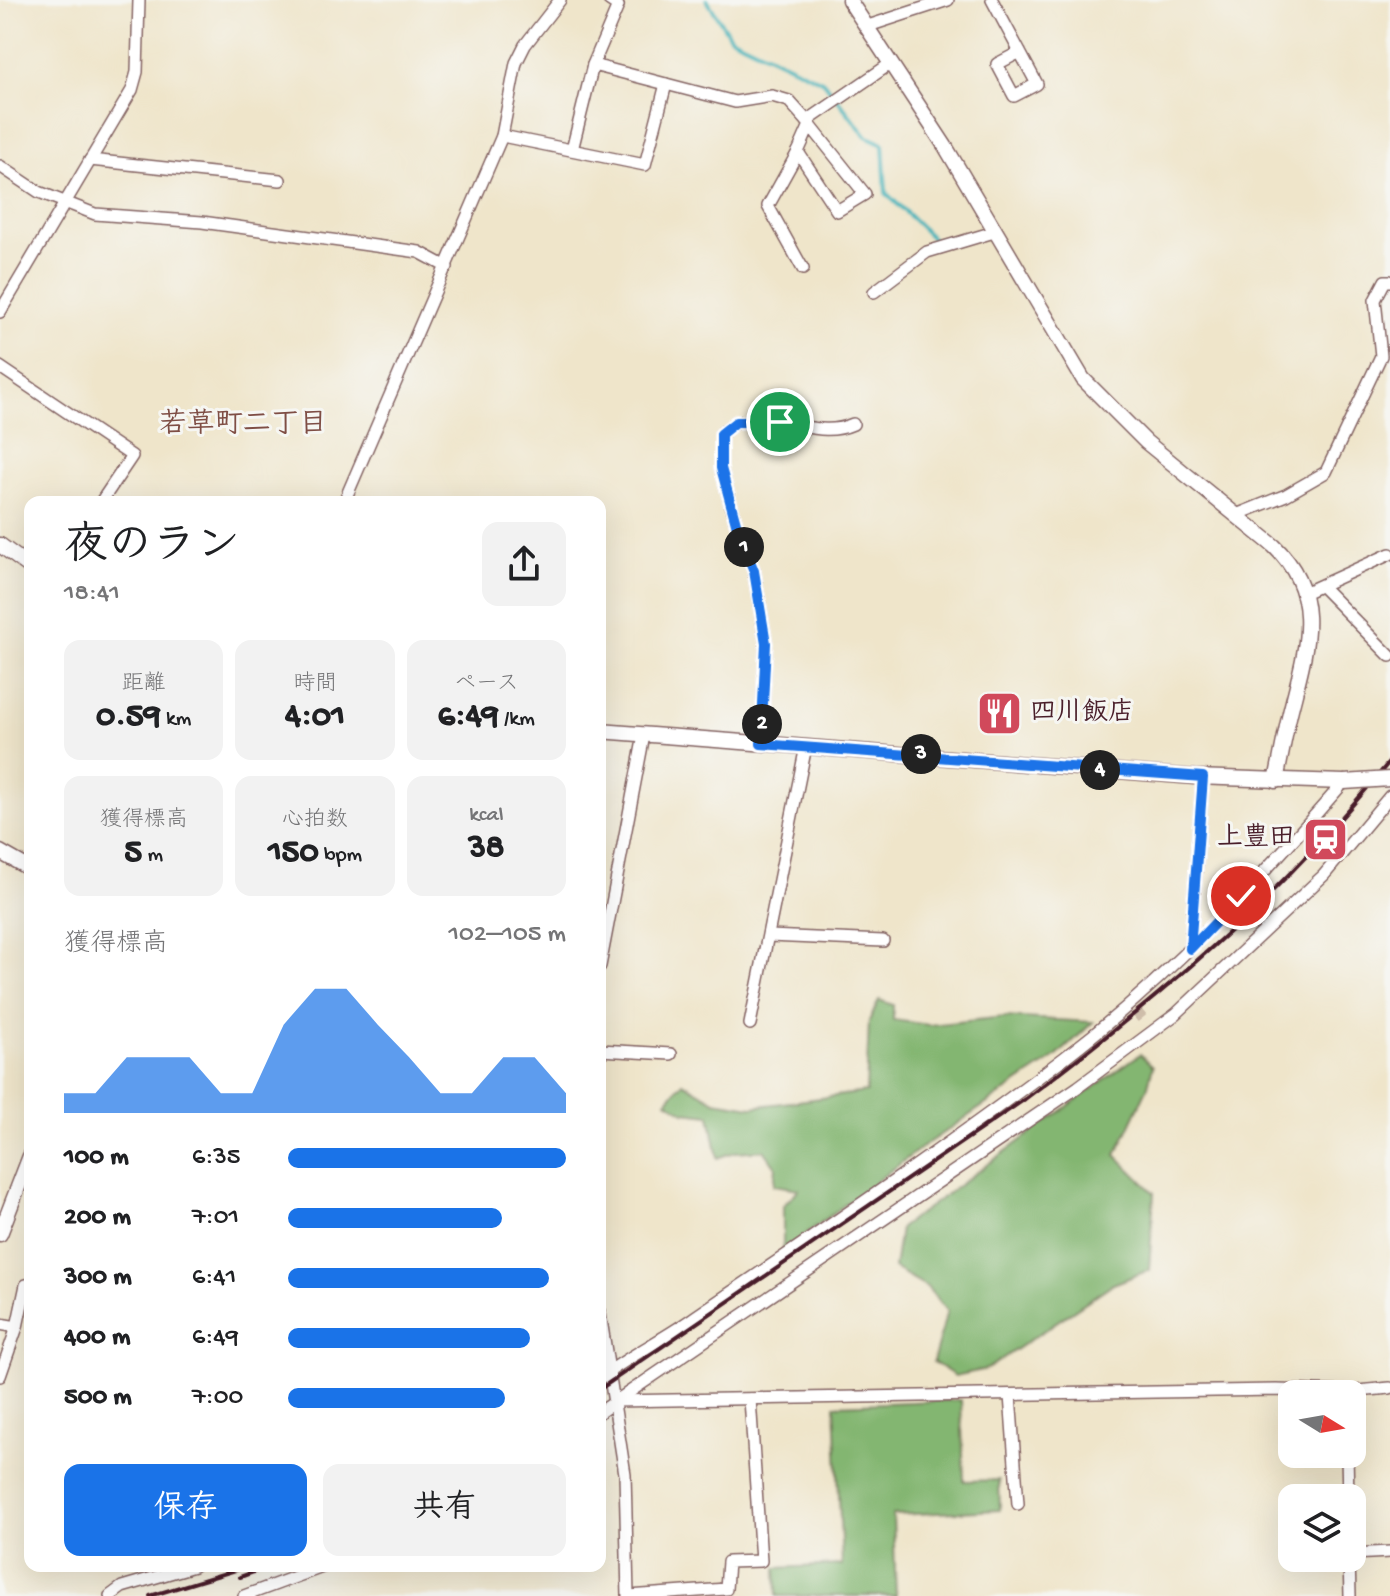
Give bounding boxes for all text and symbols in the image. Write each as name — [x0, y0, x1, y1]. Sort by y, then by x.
pin — [746, 388, 814, 456]
icon: arrive — [758, 400, 802, 444]
district label: 若草町二丁目 — [159, 408, 327, 442]
button: share — [482, 522, 566, 606]
text: 夜のラン — [64, 523, 240, 575]
pin: 1 — [724, 527, 764, 567]
text: 1 — [740, 534, 748, 560]
text: 18:41 — [64, 579, 120, 610]
text: 距離 — [122, 672, 166, 698]
text: 時間 — [293, 672, 337, 698]
text: ペース — [454, 672, 519, 698]
restaurant icon: 四川飯店 — [975, 690, 1023, 738]
place label: 四川飯店 — [1030, 697, 1134, 730]
text: 0.59 — [96, 698, 161, 738]
text: 4:01 — [285, 698, 345, 738]
text: 6:49 — [438, 698, 499, 738]
pin: 2 — [742, 704, 782, 744]
text: km — [161, 707, 191, 733]
text: /km — [499, 707, 535, 733]
text: 2 — [757, 711, 767, 737]
pin: 3 — [901, 734, 941, 774]
text: 3 — [915, 741, 927, 767]
pin: 4 — [1080, 750, 1120, 790]
text: 4 — [1095, 757, 1105, 783]
text: kcal — [469, 803, 503, 829]
text: 獲得標高 — [100, 808, 188, 834]
text: 心拍数 — [282, 808, 348, 834]
station icon: 上豊田 — [1302, 815, 1350, 863]
place label: 上豊田 — [1217, 822, 1295, 855]
text: 38 — [468, 829, 504, 869]
text: 5 — [124, 834, 142, 874]
text: 150 — [268, 834, 319, 874]
text: m — [142, 843, 163, 869]
text: bpm — [319, 843, 362, 869]
pin — [1207, 862, 1275, 930]
icon: check — [1219, 874, 1263, 918]
text: 102–105 m — [449, 920, 566, 951]
text: 獲得標高 — [64, 930, 168, 961]
text: 100 m — [64, 1143, 129, 1174]
text: 6:35 — [192, 1143, 241, 1174]
text: 200 m — [64, 1203, 131, 1234]
text: 7:01 — [192, 1203, 239, 1234]
text: 300 m — [64, 1263, 132, 1294]
text: 6:41 — [192, 1263, 236, 1294]
text: 400 m — [64, 1323, 130, 1354]
text: 6:49 — [192, 1323, 239, 1354]
north arrow — [1278, 1380, 1366, 1468]
map controls — [1278, 1380, 1366, 1572]
text: 500 m — [64, 1383, 132, 1414]
text: 7:00 — [192, 1383, 243, 1414]
button: 保存 — [64, 1464, 307, 1556]
button: 共有 — [323, 1464, 566, 1556]
button: layers — [1278, 1484, 1366, 1572]

